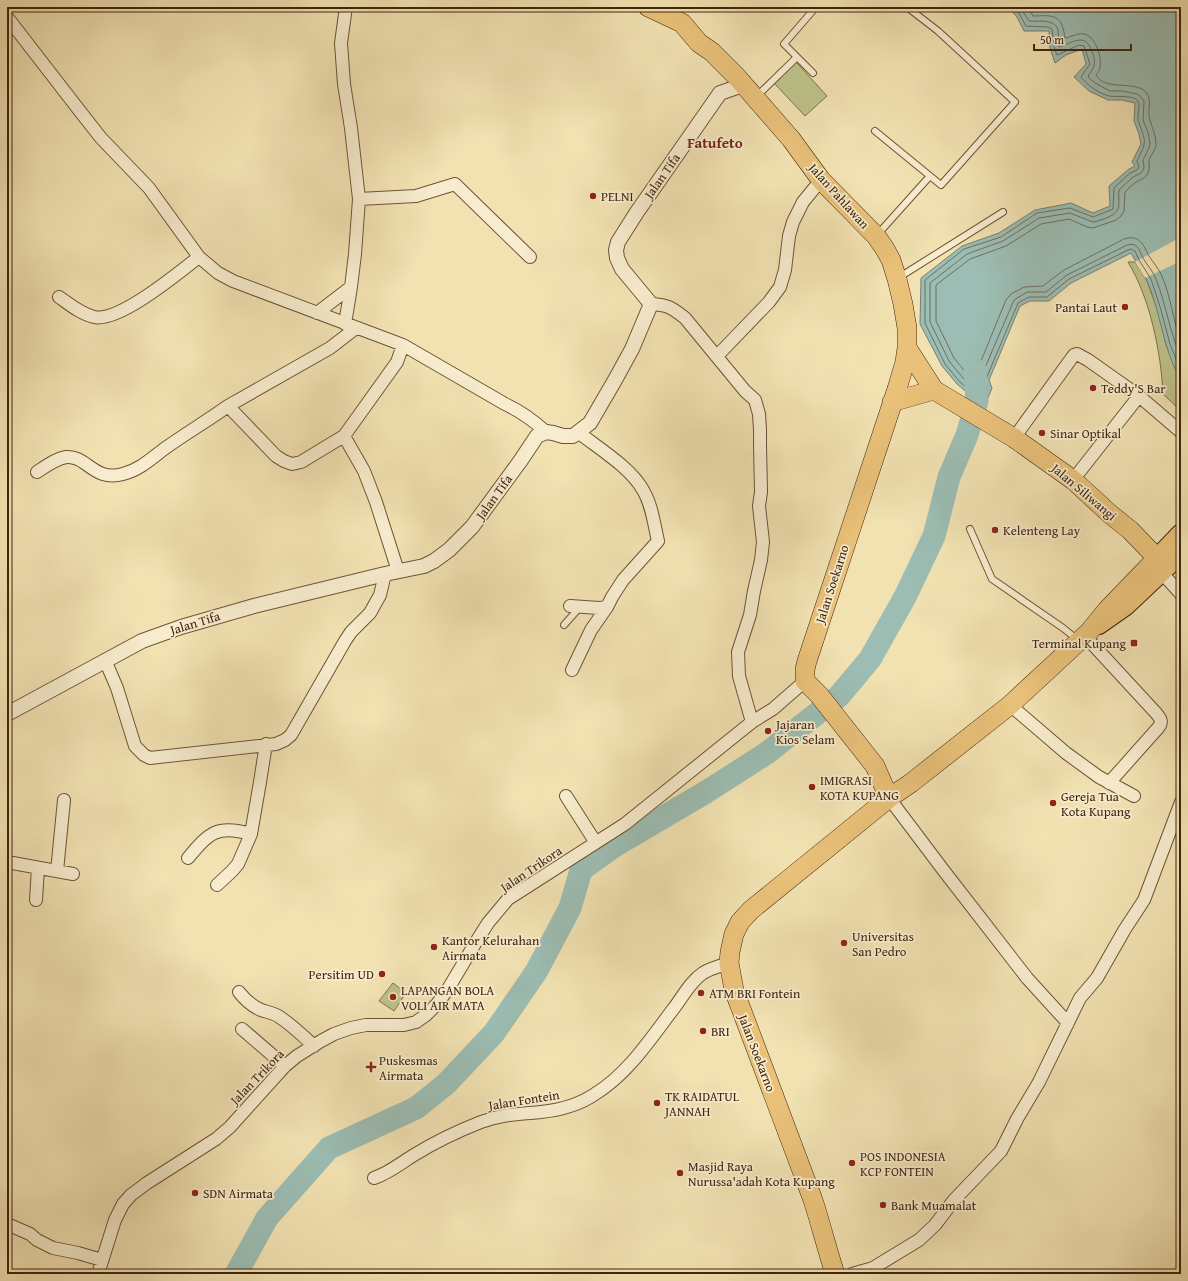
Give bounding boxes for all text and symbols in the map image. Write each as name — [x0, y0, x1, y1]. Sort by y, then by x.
scale bar — [1034, 26, 1131, 52]
text: 50 m — [1040, 31, 1064, 48]
district label: Fatufeto — [687, 132, 743, 153]
street label: Jalan Tifa — [638, 149, 685, 204]
street label: Jalan Pahlawan — [803, 157, 874, 234]
place label: PELNI — [601, 187, 633, 206]
marker: PELNI — [588, 191, 598, 201]
place label: Pantai Laut — [1055, 298, 1117, 317]
marker: Pantai Laut — [1120, 302, 1130, 312]
place label: Teddy'S Bar — [1101, 379, 1166, 398]
marker: Teddy'S Bar — [1088, 383, 1098, 393]
place label: Sinar Optikal — [1050, 424, 1122, 443]
marker: Sinar Optikal — [1037, 428, 1047, 438]
street label: Jalan Siliwangi — [1046, 458, 1121, 525]
street label: Jalan Tifa — [470, 470, 517, 525]
place label: Kelenteng Lay — [1003, 521, 1081, 540]
marker: Kelenteng Lay — [990, 525, 1000, 535]
street label: Jalan Soekarno — [810, 542, 854, 628]
street label: Jalan Tifa — [166, 606, 223, 640]
place label: Terminal Kupang — [1032, 634, 1127, 653]
marker: Terminal Kupang — [1129, 638, 1139, 648]
place label: Jajaran Kios Selam — [774, 715, 835, 749]
marker: Jajaran Kios Selam — [763, 726, 773, 736]
place label: IMIGRASI KOTA KUPANG — [820, 771, 899, 805]
marker: IMIGRASI KOTA KUPANG — [807, 782, 817, 792]
place label: Gereja Tua Kota Kupang — [1061, 787, 1131, 821]
marker: Gereja Tua Kota Kupang — [1048, 798, 1058, 808]
street label: Jalan Trikora — [495, 841, 566, 898]
place label: Universitas San Pedro — [852, 927, 914, 961]
place label: Kantor Kelurahan Airmata — [442, 931, 540, 965]
marker: Universitas San Pedro — [839, 938, 849, 948]
marker: Kantor Kelurahan Airmata — [429, 942, 439, 952]
place label: Persitim UD — [309, 965, 374, 984]
marker: Persitim UD — [377, 969, 387, 979]
place label: LAPANGAN BOLA VOLI AIR MATA — [401, 981, 494, 1015]
place label: ATM BRI Fontein — [709, 984, 801, 1003]
marker: ATM BRI Fontein — [696, 988, 706, 998]
marker: LAPANGAN BOLA VOLI AIR MATA — [388, 992, 398, 1002]
street label: Jalan Soekarno — [733, 1010, 781, 1095]
place label: BRI — [711, 1022, 730, 1041]
marker: BRI — [698, 1026, 708, 1036]
street label: Jalan Trikora — [224, 1044, 289, 1111]
place label: Puskesmas Airmata — [379, 1051, 438, 1085]
marker: Puskesmas Airmata — [366, 1062, 376, 1072]
street label: Jalan Fontein — [485, 1085, 562, 1115]
place label: TK RAIDATUL JANNAH — [663, 1087, 740, 1121]
marker: TK RAIDATUL JANNAH — [652, 1098, 662, 1108]
place label: POS INDONESIA KCP FONTEIN — [860, 1147, 946, 1181]
place label: Masjid Raya Nurussa'adah Kota Kupang — [688, 1157, 835, 1191]
marker: POS INDONESIA KCP FONTEIN — [847, 1158, 857, 1168]
marker: Masjid Raya Nurussa'adah Kota Kupang — [675, 1168, 685, 1178]
place label: SDN Airmata — [203, 1184, 274, 1203]
marker: SDN Airmata — [190, 1188, 200, 1198]
place label: Bank Muamalat — [891, 1196, 977, 1215]
marker: Bank Muamalat — [878, 1200, 888, 1210]

